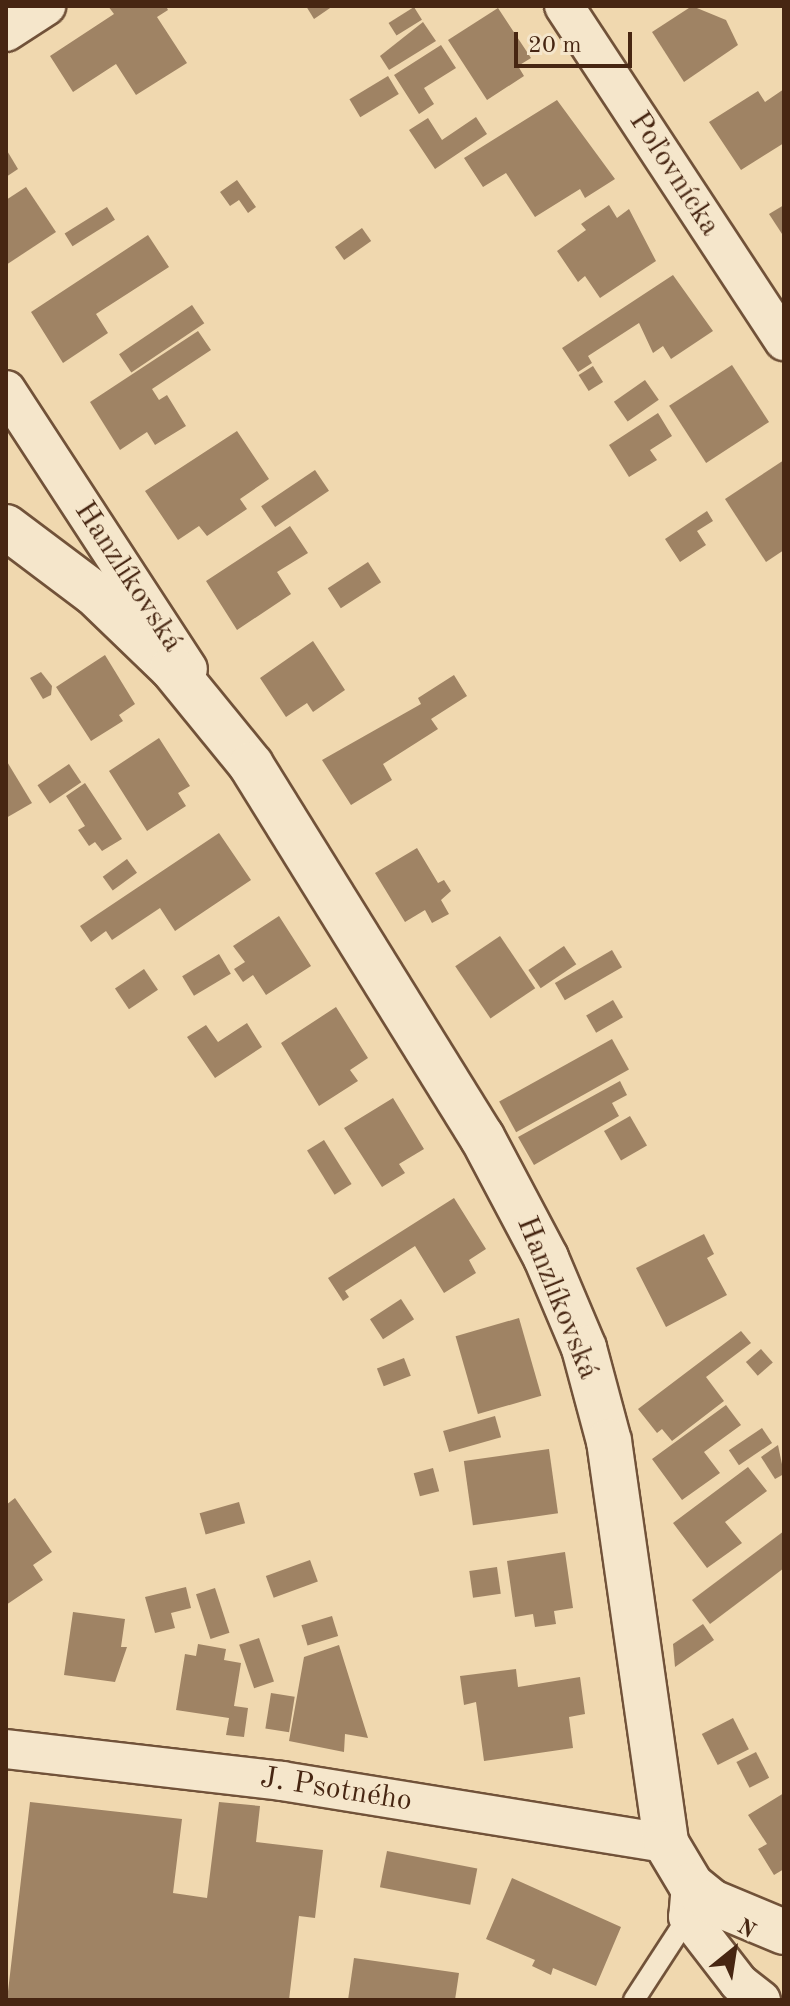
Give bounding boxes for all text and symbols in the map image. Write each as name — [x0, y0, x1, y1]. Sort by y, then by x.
scale bar — [518, 16, 636, 66]
text: 20 m — [528, 34, 582, 58]
street label: Poľovnícka — [620, 105, 728, 243]
street label: Hanzlíkovská — [66, 495, 190, 659]
street label: Hanzlíkovská — [508, 1211, 606, 1385]
street label: J. Psotného — [258, 1760, 414, 1820]
north arrow — [694, 1910, 774, 1990]
text: N — [733, 1915, 759, 1943]

